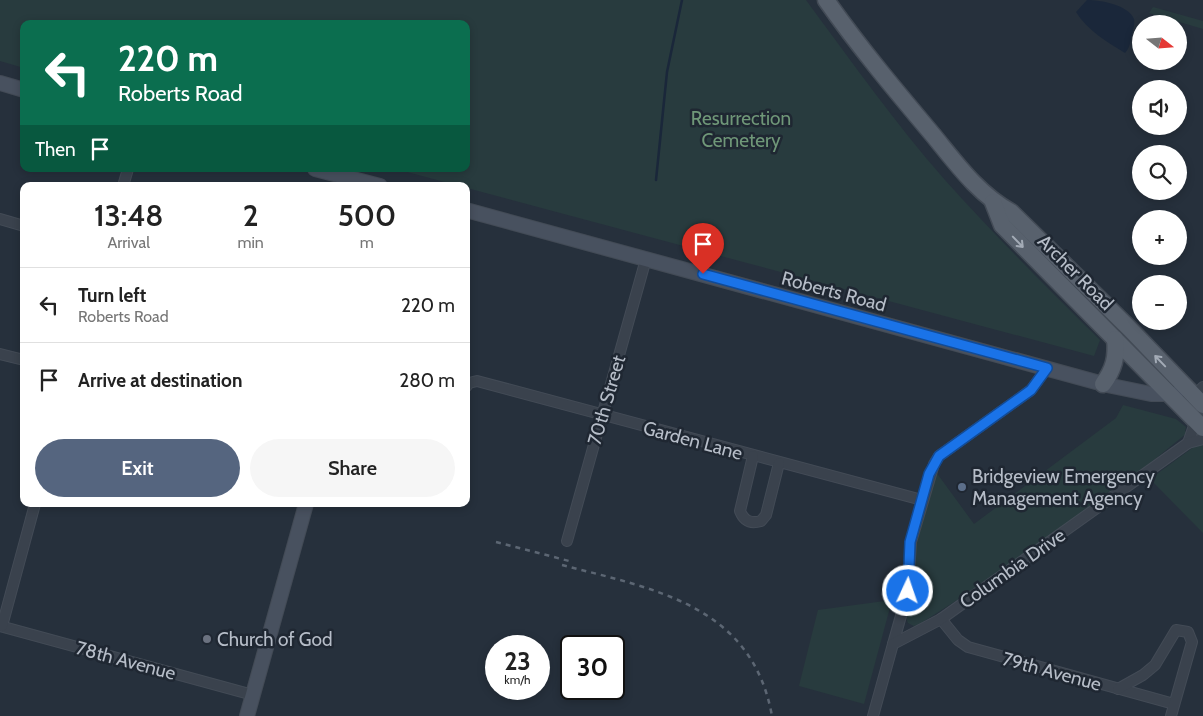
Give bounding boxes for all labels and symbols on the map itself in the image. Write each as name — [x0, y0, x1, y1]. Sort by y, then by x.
north arrow — [1132, 15, 1188, 70]
park label: Resurrection Cemetery — [691, 107, 791, 152]
pin — [682, 223, 724, 274]
street label: Archer Road — [1033, 230, 1118, 315]
one-way arrow — [1012, 236, 1024, 249]
street label: Roberts Road — [779, 266, 889, 317]
street label: 70th Street — [583, 352, 630, 448]
one-way arrow — [1154, 354, 1166, 367]
street label: Garden Lane — [641, 416, 745, 465]
place label: Bridgeview Emergency Management Agency — [972, 465, 1155, 510]
marker: Bridgeview Emergency Management Agency — [956, 481, 968, 493]
street label: Columbia Drive — [955, 523, 1070, 613]
position arrow — [881, 564, 933, 616]
place label: Church of God — [217, 628, 333, 651]
marker: Church of God — [201, 633, 213, 645]
speed limit sign: 30 — [560, 635, 625, 700]
street label: 78th Avenue — [73, 636, 179, 685]
street label: 79th Avenue — [1000, 647, 1104, 696]

